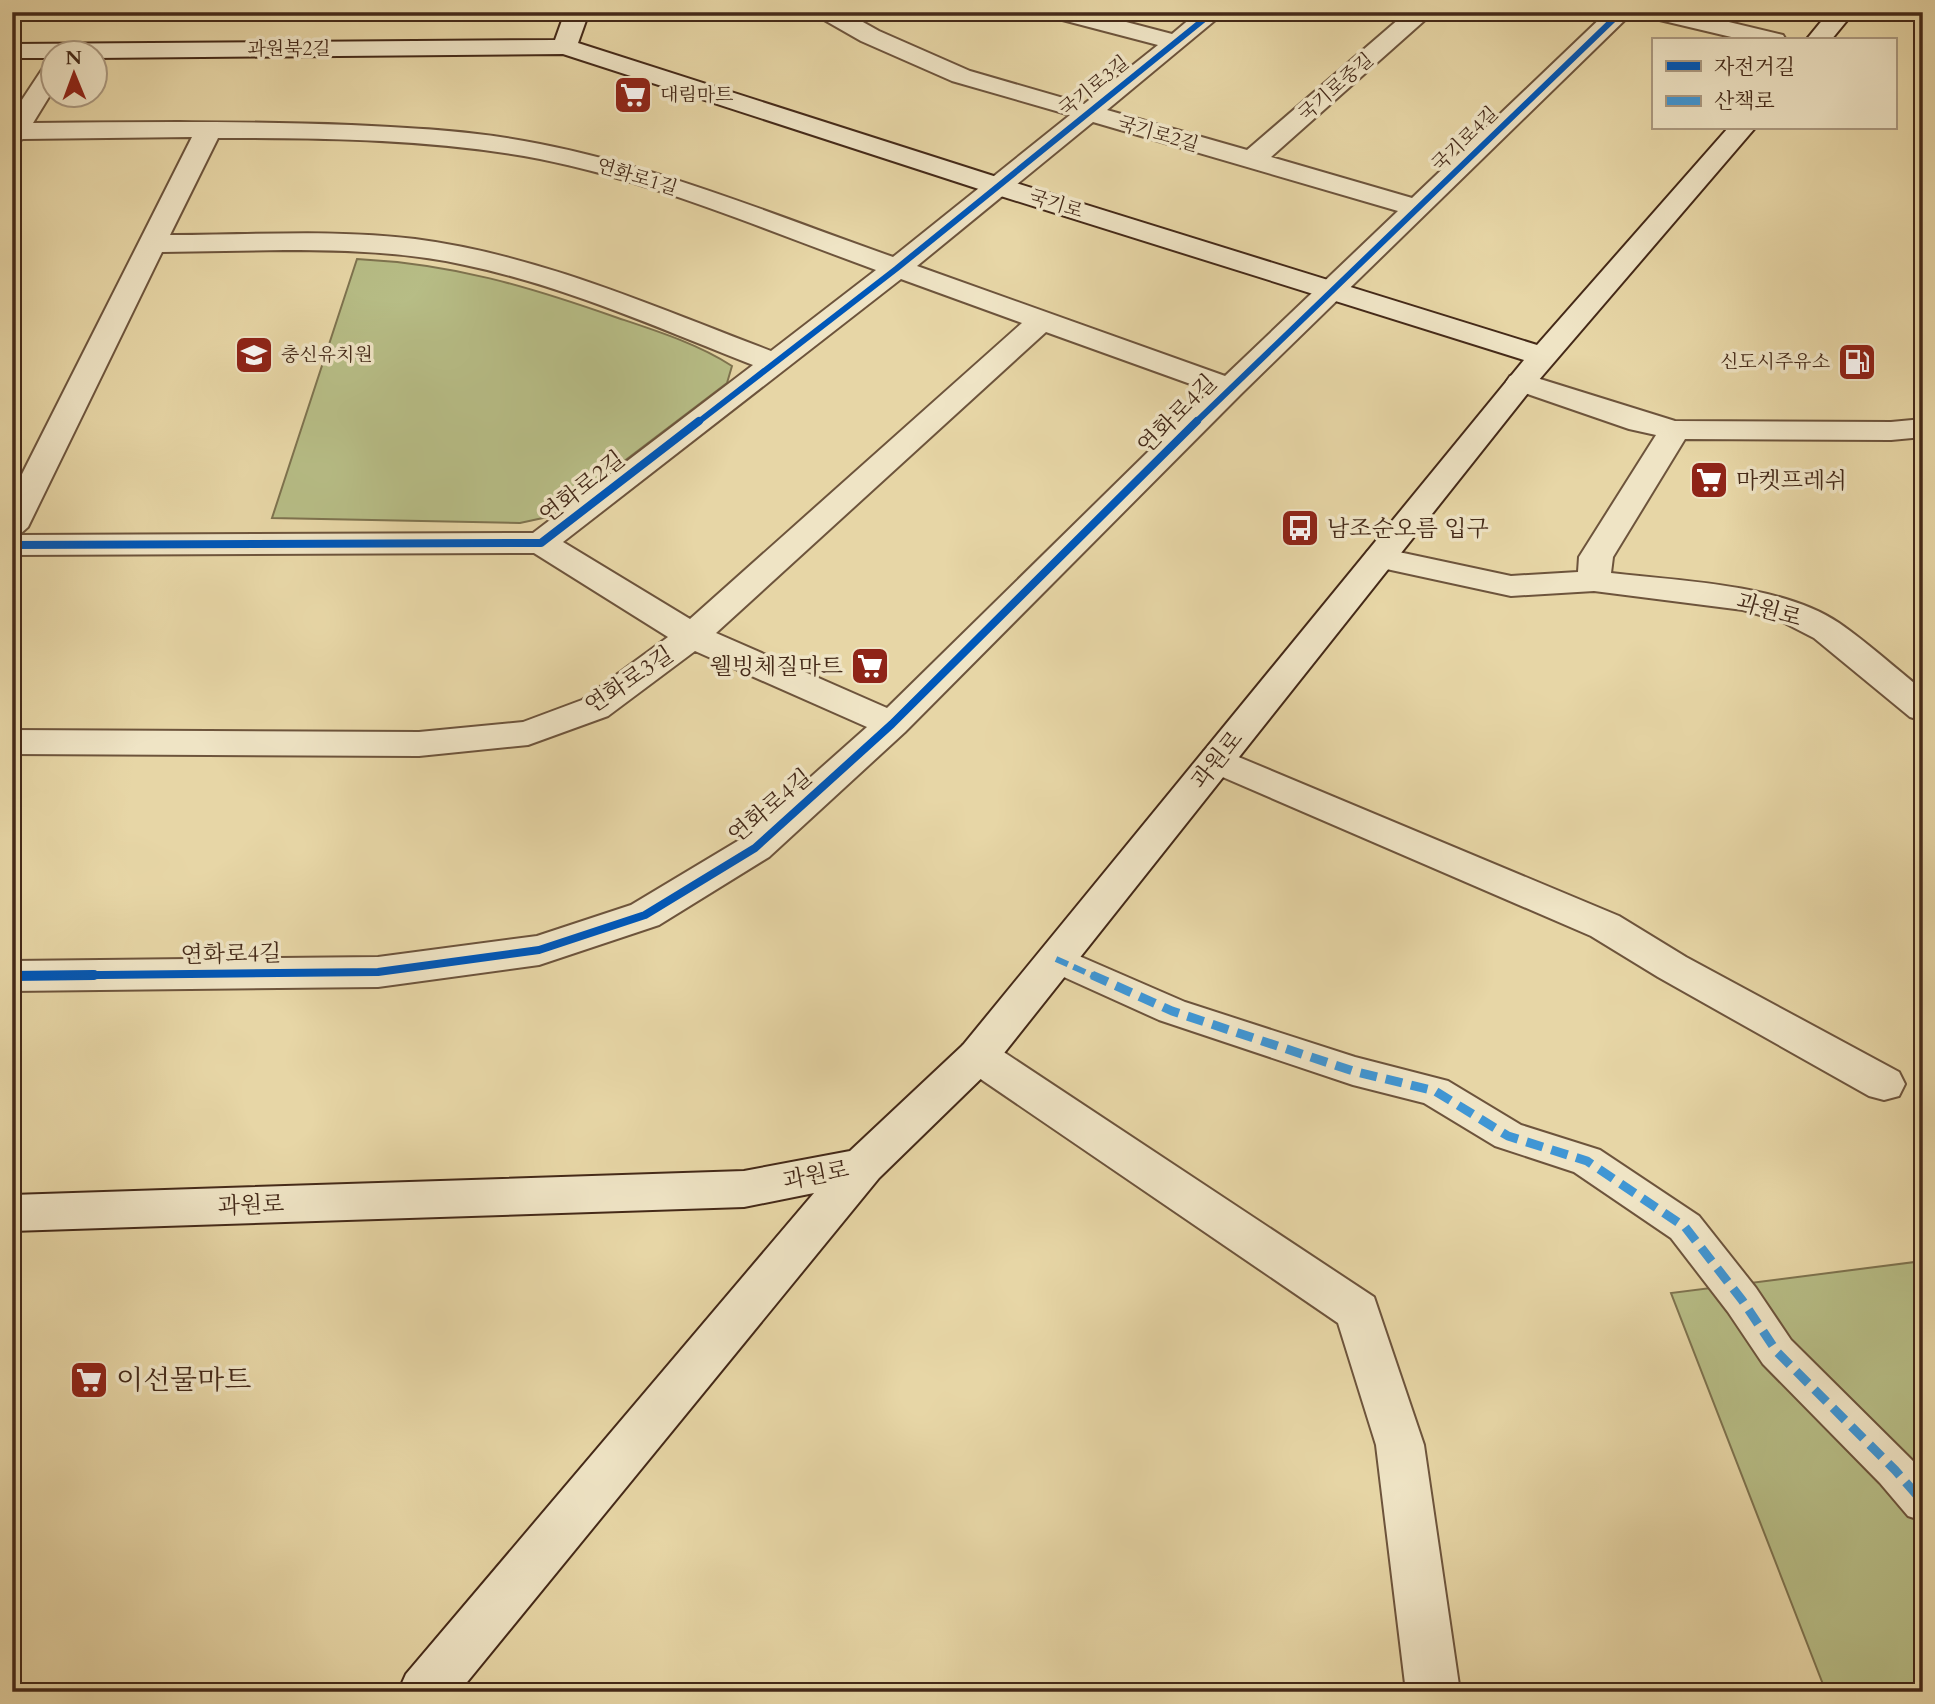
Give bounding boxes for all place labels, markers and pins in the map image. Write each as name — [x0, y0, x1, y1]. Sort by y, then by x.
supermarket icon: 대림마트 — [612, 74, 654, 116]
place label: 대림마트 — [660, 82, 733, 108]
school or university icon: 충신유치원 — [233, 334, 275, 376]
fuel station icon: 신도시주유소 — [1836, 341, 1878, 383]
place label: 충신유치원 — [281, 342, 373, 368]
place label: 신도시주유소 — [1720, 349, 1830, 375]
supermarket icon: 마켓프레쉬 — [1688, 459, 1730, 501]
place label: 마켓프레쉬 — [1736, 465, 1847, 496]
bus stop icon: 남조순오름 입구 — [1279, 507, 1321, 549]
place label: 남조순오름 입구 — [1327, 513, 1489, 544]
supermarket icon: 웰빙체질마트 — [849, 645, 891, 687]
place label: 웰빙체질마트 — [710, 651, 843, 682]
supermarket icon: 이선물마트 — [68, 1359, 110, 1401]
place label: 이선물마트 — [116, 1361, 251, 1399]

